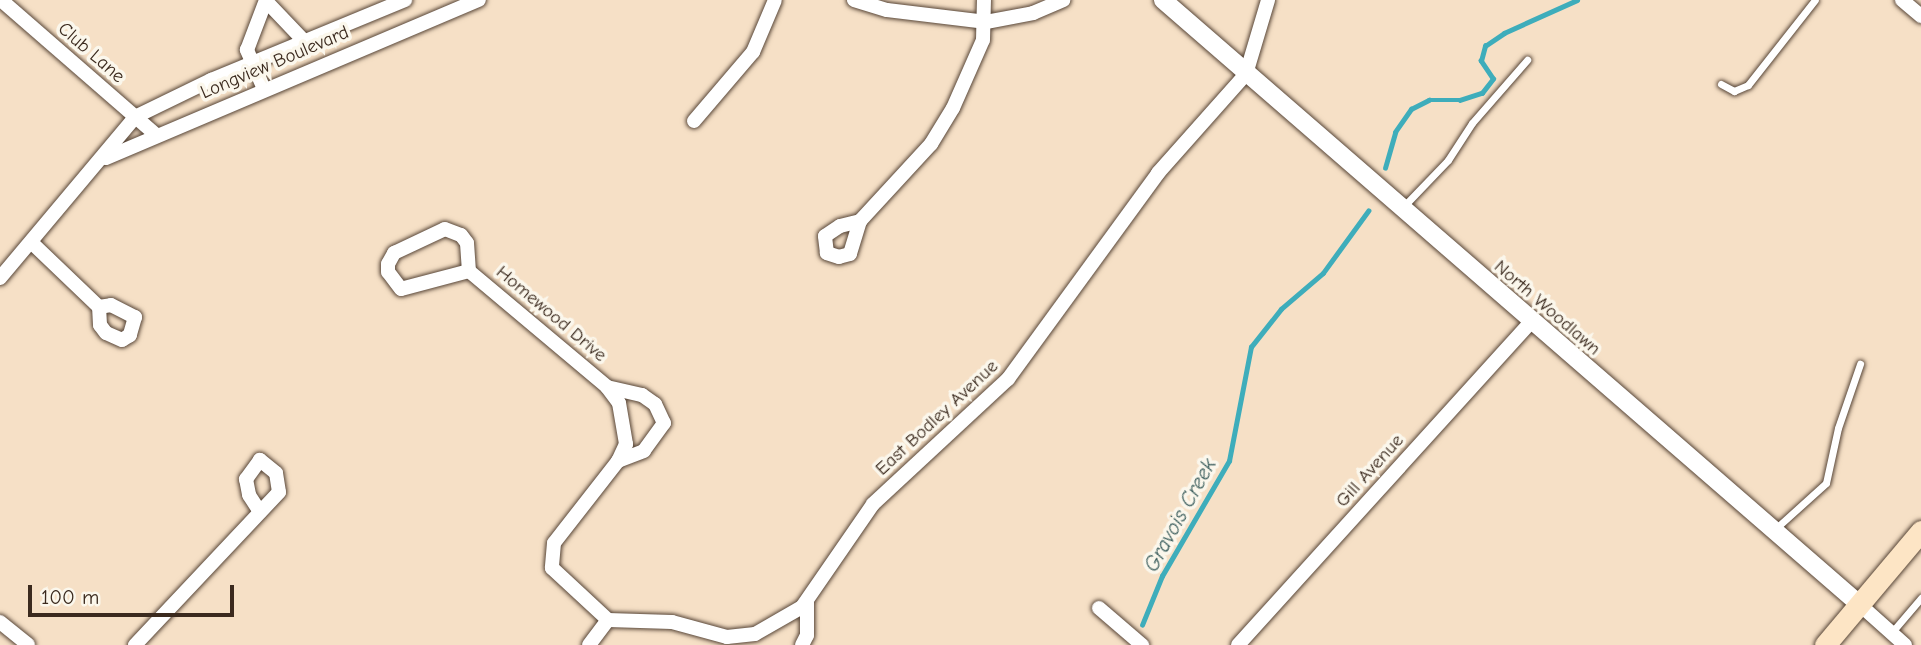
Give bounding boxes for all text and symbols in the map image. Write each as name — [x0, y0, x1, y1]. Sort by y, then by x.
street label: Club Lane — [53, 18, 129, 88]
street label: Longview Boulevard — [197, 21, 353, 105]
street label: North Woodlawn — [1489, 256, 1605, 360]
street label: Homewood Drive — [491, 261, 611, 367]
street label: East Bodley Avenue — [871, 355, 1003, 481]
street label: Gill Avenue — [1331, 430, 1409, 512]
water label: Gravois Creek — [1138, 454, 1222, 576]
scale bar — [32, 572, 238, 616]
text: 100 m — [41, 585, 99, 609]

